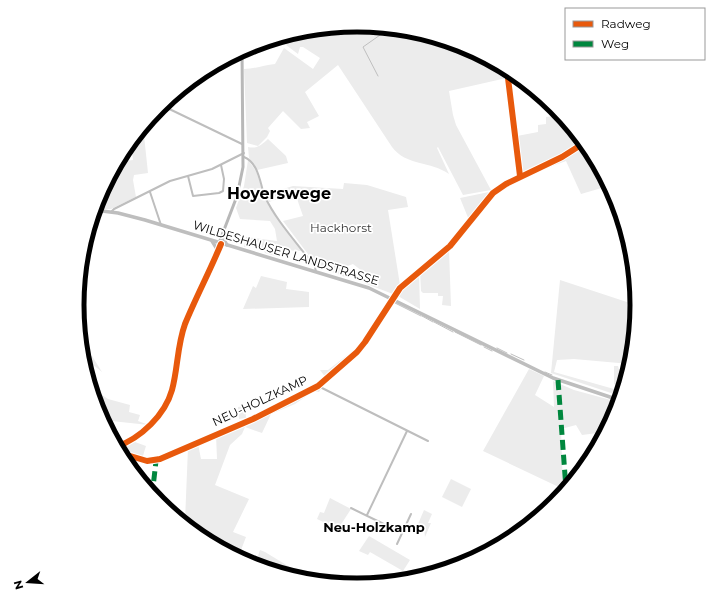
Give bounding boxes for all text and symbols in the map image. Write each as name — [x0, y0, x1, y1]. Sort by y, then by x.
legend — [565, 8, 705, 60]
text: Radweg — [601, 16, 651, 31]
text: Weg — [601, 36, 629, 51]
district label: Hoyerswege — [227, 184, 331, 203]
street label: WILDESHAUSER LANDSTRASSE — [191, 217, 381, 288]
park label: Hackhorst — [310, 220, 372, 235]
street label: NEU-HOLZKAMP — [210, 372, 310, 429]
district label: Neu-Holzkamp — [323, 519, 425, 535]
north arrow — [8, 562, 48, 602]
text: N — [10, 579, 26, 591]

